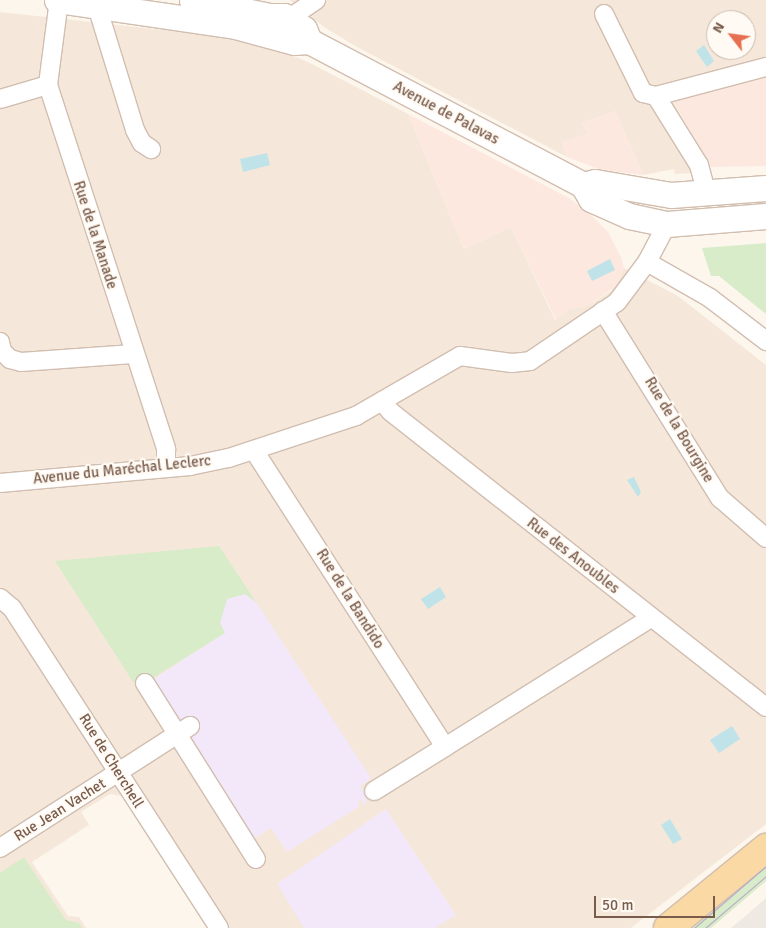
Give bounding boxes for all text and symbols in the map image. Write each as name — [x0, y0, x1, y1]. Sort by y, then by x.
north arrow — [706, 10, 756, 60]
text: N — [709, 19, 728, 36]
street label: Avenue de Palavas — [390, 77, 502, 149]
street label: Rue de la Manade — [69, 179, 121, 291]
street label: Rue de la Bourgine — [640, 374, 718, 486]
street label: Avenue du Maréchal Leclerc — [32, 452, 212, 488]
street label: Rue des Anoubles — [523, 514, 623, 598]
street label: Rue de la Bandido — [312, 546, 388, 652]
street label: Rue de Cherchell — [75, 711, 147, 811]
street label: Rue Jean Vachet — [11, 775, 109, 845]
scale bar — [596, 886, 717, 918]
text: 50 m — [602, 896, 633, 914]

